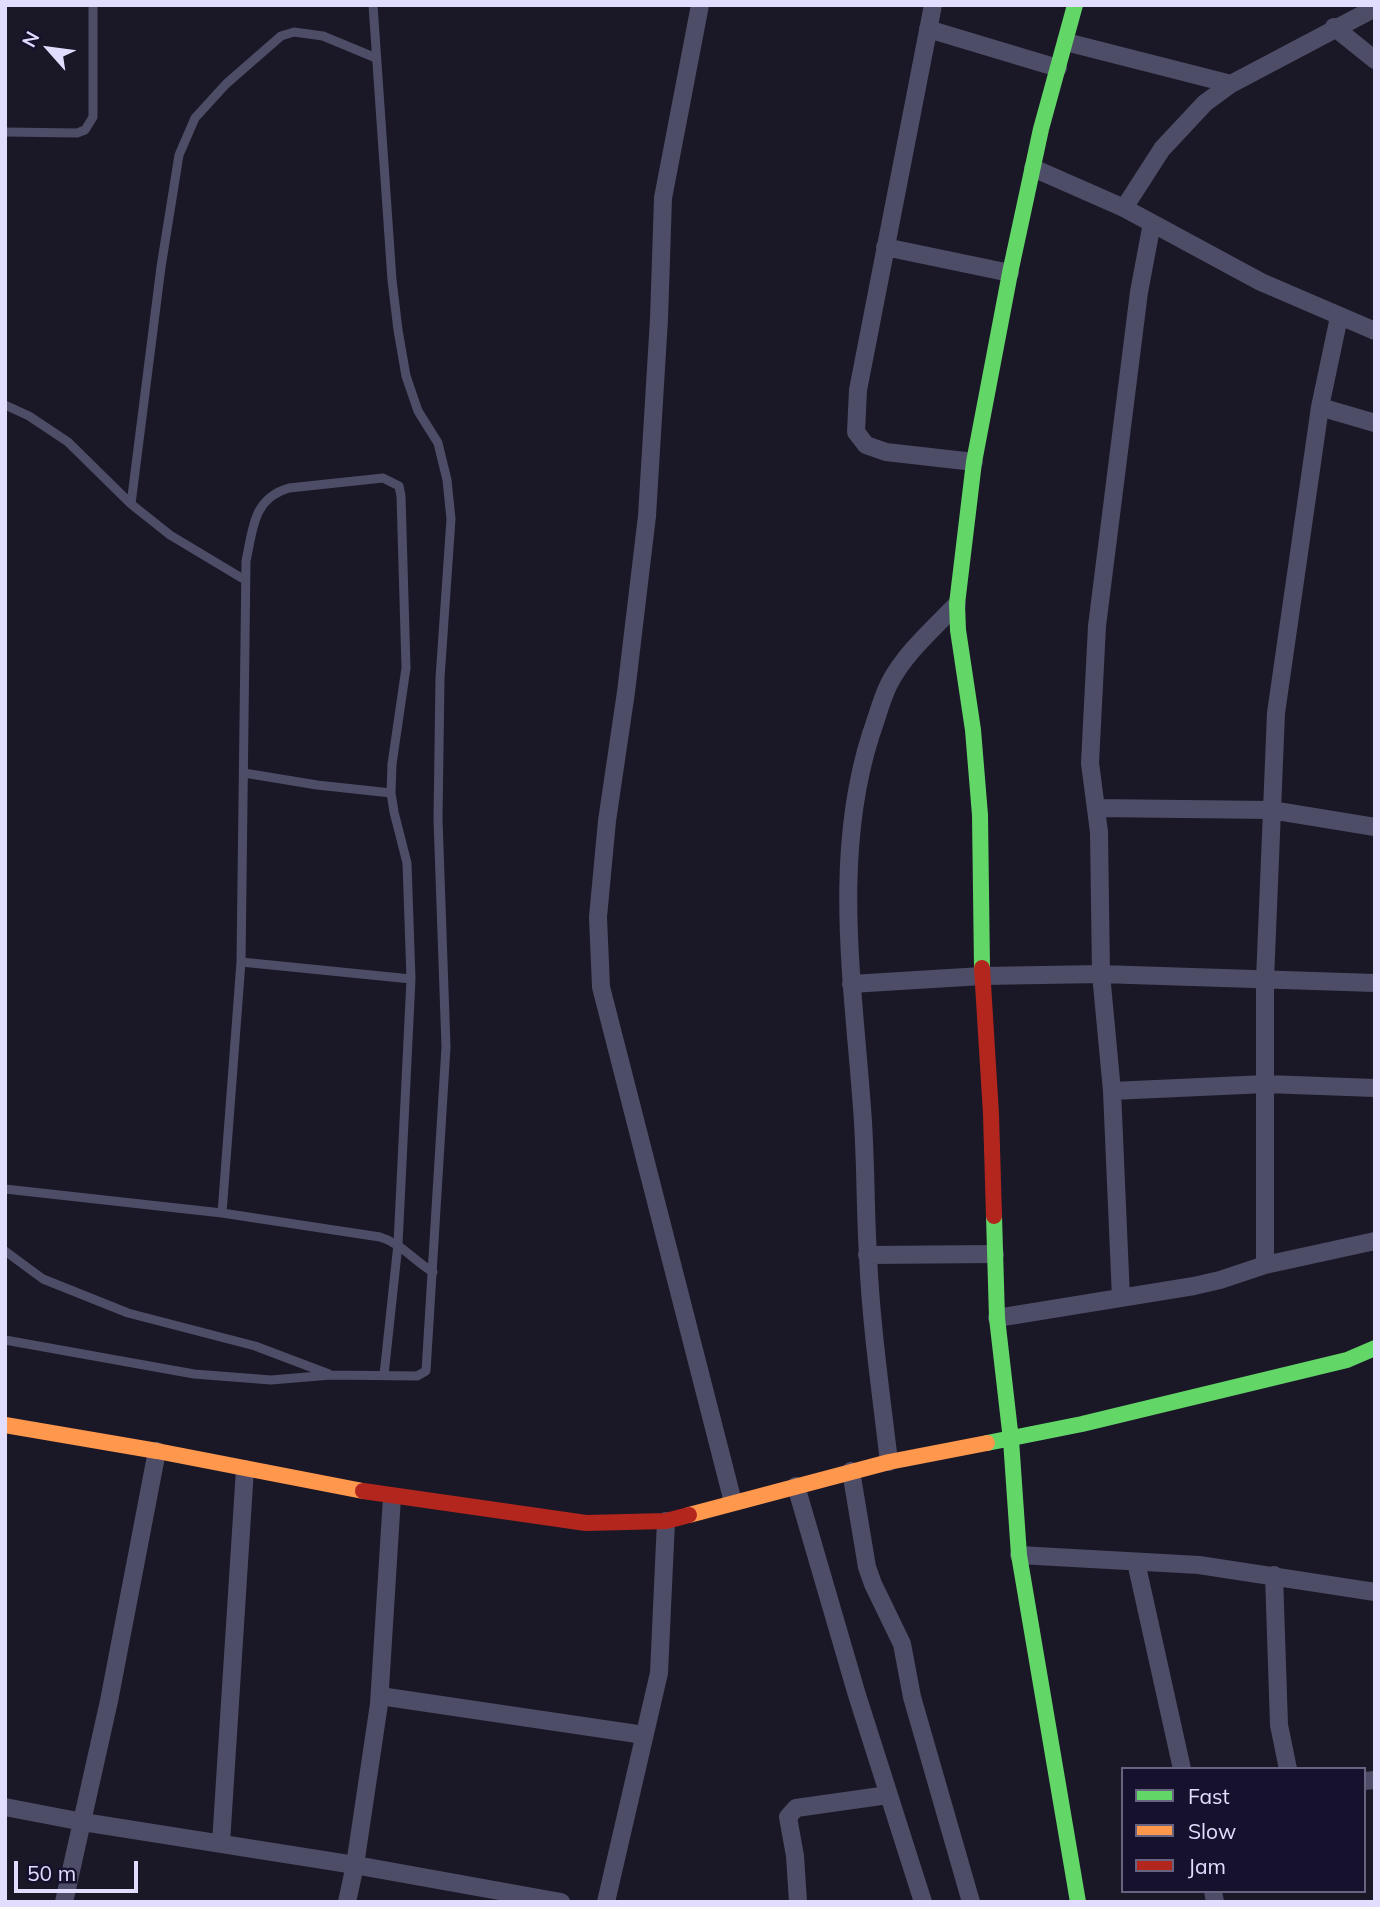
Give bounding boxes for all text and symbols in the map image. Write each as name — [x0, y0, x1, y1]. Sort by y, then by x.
north arrow — [14, 14, 84, 84]
text: N — [16, 27, 44, 51]
legend — [1121, 1767, 1366, 1893]
text: Fast — [1188, 1783, 1230, 1809]
text: Slow — [1188, 1818, 1236, 1844]
scale bar — [18, 1848, 142, 1892]
text: Jam — [1188, 1853, 1226, 1879]
text: 50 m — [27, 1860, 76, 1886]

